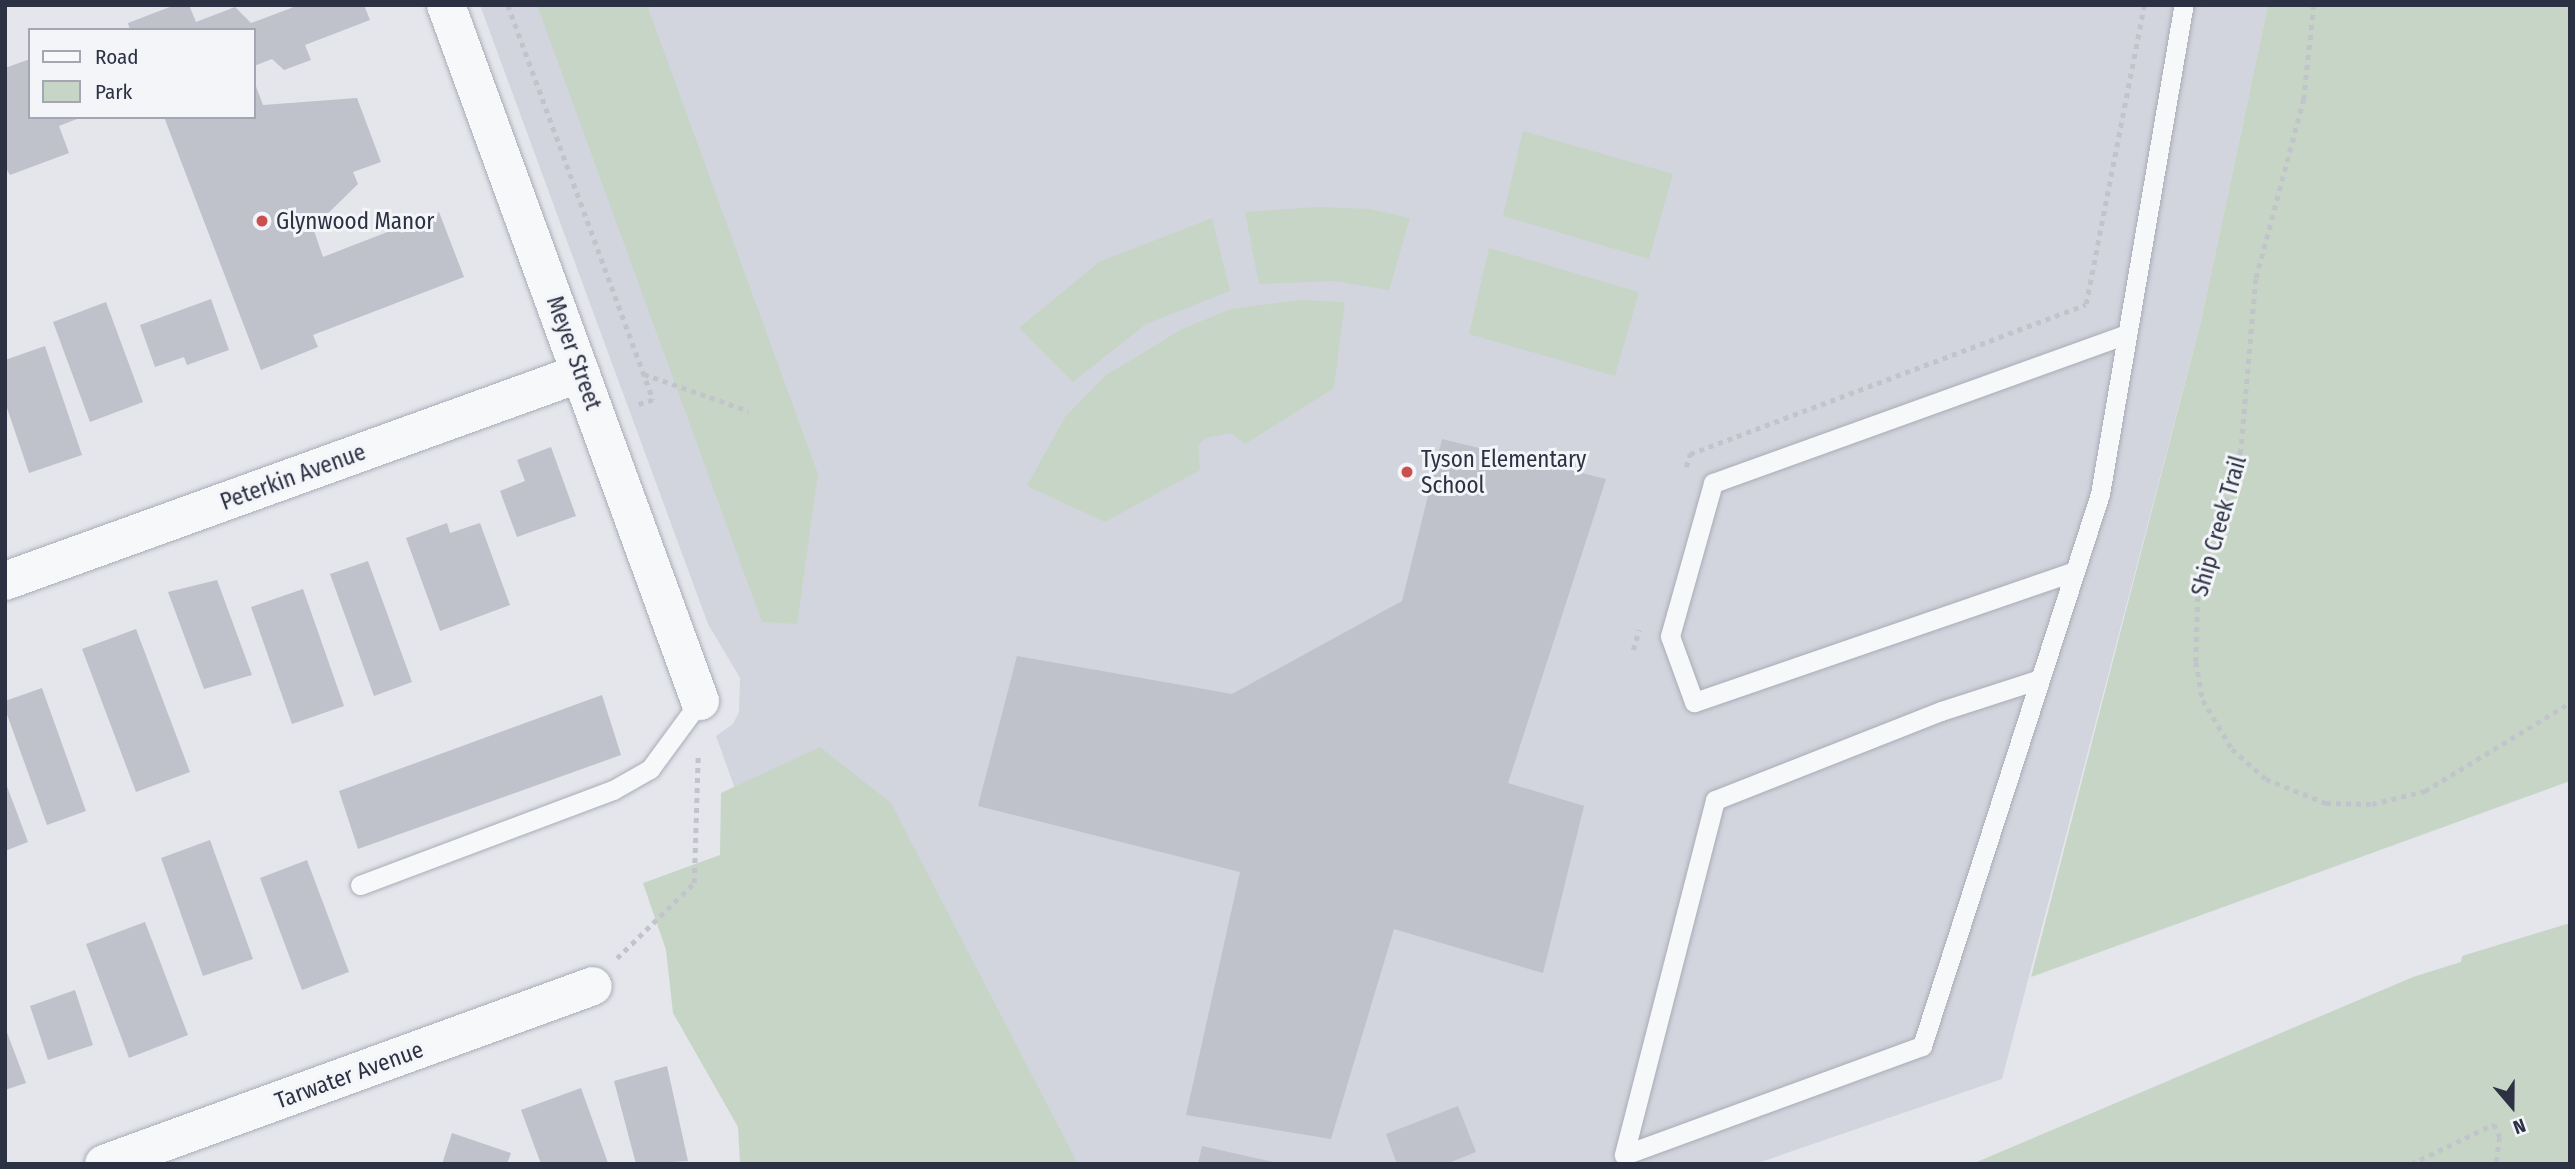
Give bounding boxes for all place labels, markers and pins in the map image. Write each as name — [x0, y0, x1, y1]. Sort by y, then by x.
place label: Glynwood Manor — [276, 207, 434, 235]
marker: Glynwood Manor — [254, 213, 270, 229]
place label: Tyson Elementary School — [1421, 445, 1586, 499]
marker: Tyson Elementary School — [1399, 464, 1415, 480]

